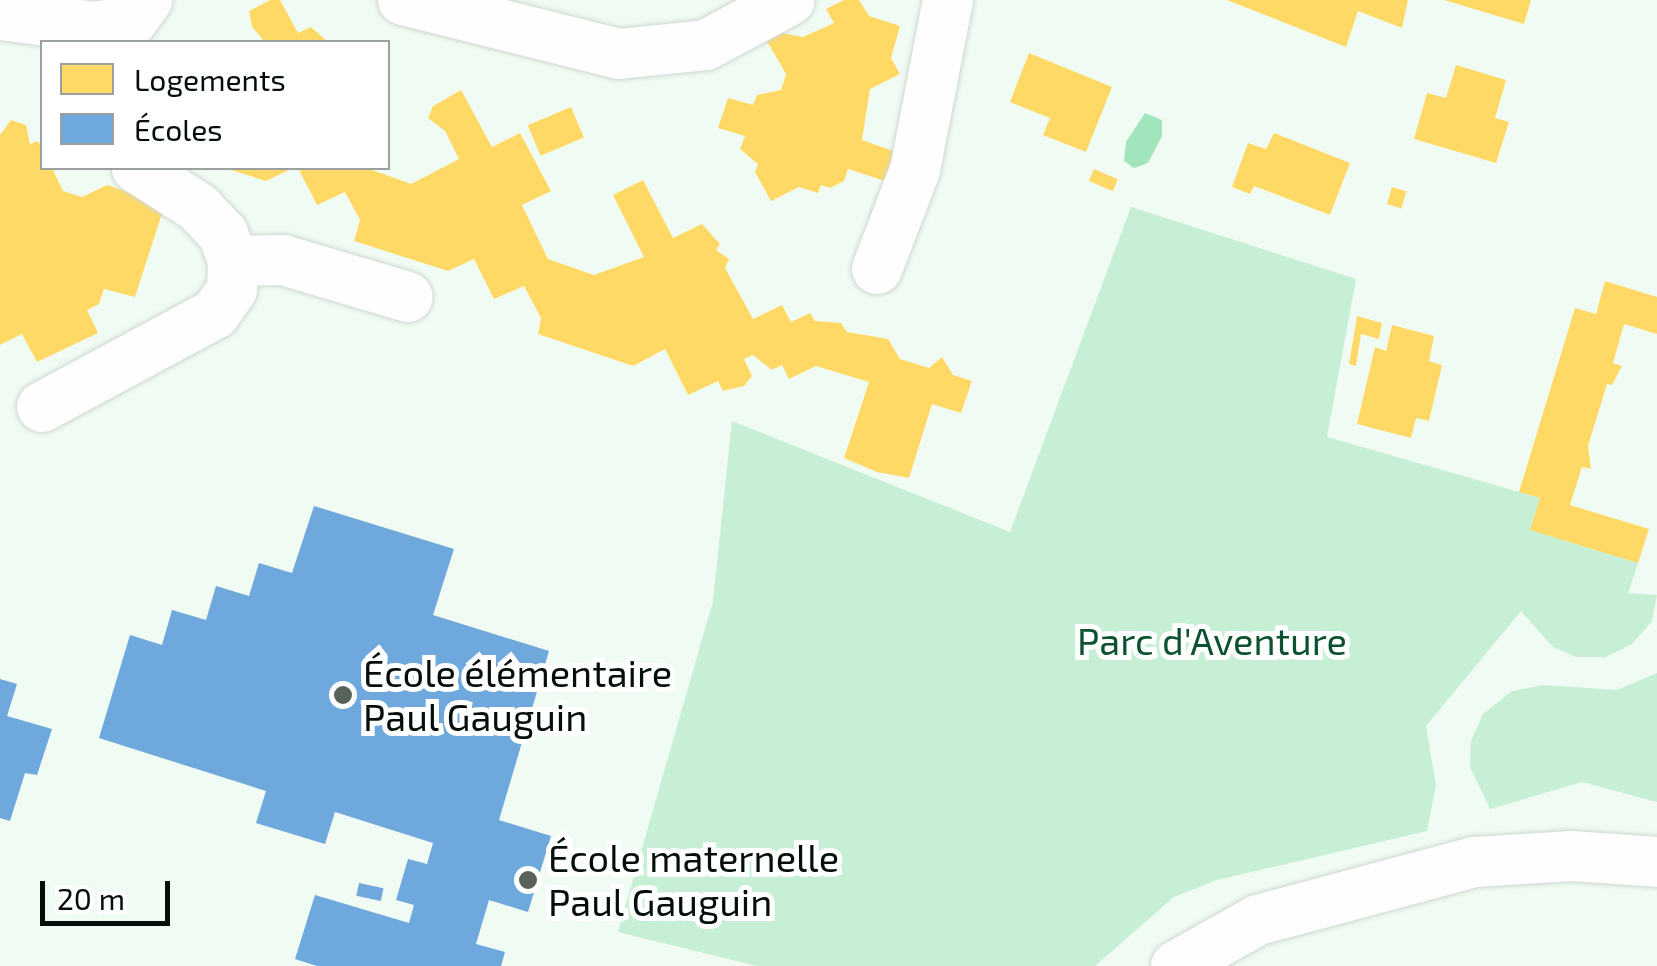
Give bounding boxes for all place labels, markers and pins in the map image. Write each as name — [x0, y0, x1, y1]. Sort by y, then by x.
place label: École élémentaire Paul Gauguin — [363, 650, 672, 739]
marker: École élémentaire Paul Gauguin — [332, 684, 354, 706]
place label: École maternelle Paul Gauguin — [548, 835, 839, 924]
marker: École maternelle Paul Gauguin — [517, 869, 539, 891]

